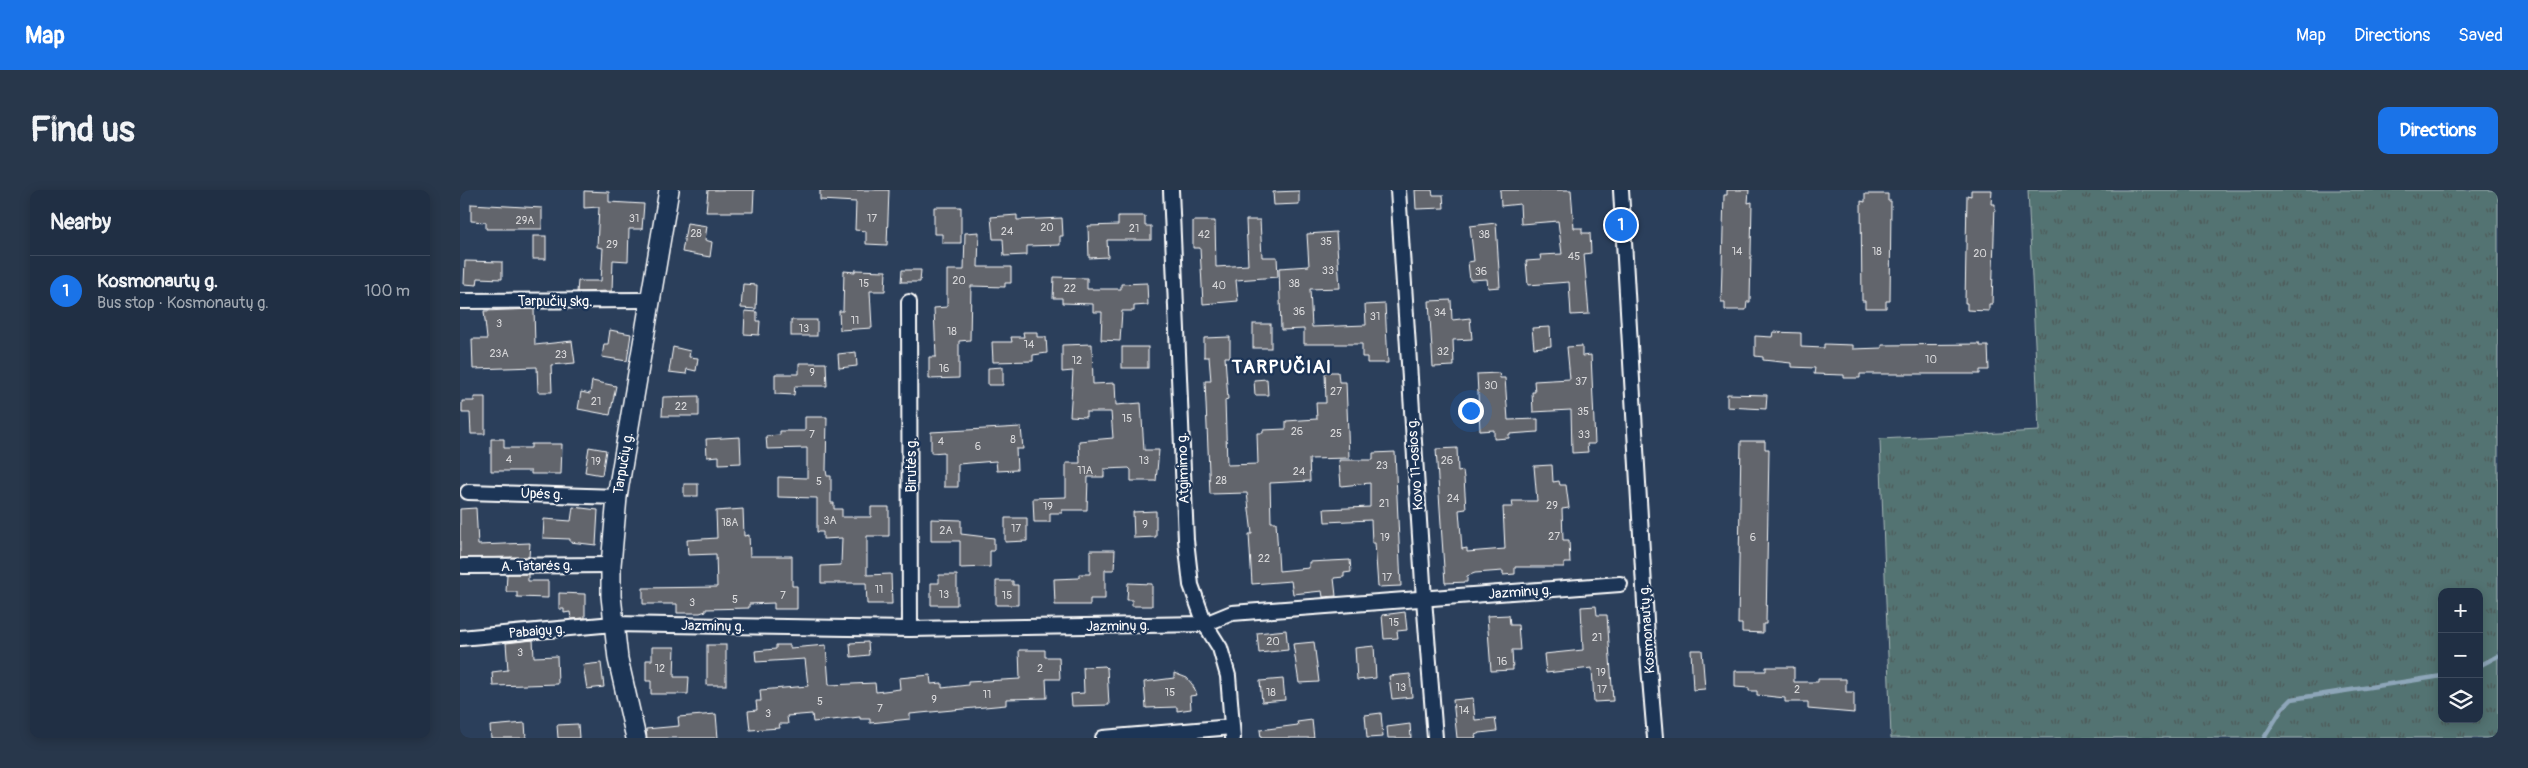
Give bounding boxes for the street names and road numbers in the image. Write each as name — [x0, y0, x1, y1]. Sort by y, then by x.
street label: Tarpučių skg. — [518, 293, 592, 310]
street label: Kovo 11-osios g. — [1403, 417, 1427, 511]
street label: Tarpučių g. — [609, 431, 636, 495]
street label: Atgimimo g. — [1173, 432, 1193, 504]
street label: Birutės g. — [903, 438, 920, 492]
street label: Upės g. — [520, 485, 564, 503]
street label: A. Tatarės g. — [501, 557, 573, 575]
street label: Jazminų g. — [1488, 581, 1552, 603]
street label: Kosmonautų g. — [1635, 584, 1659, 674]
street label: Jazminų g. — [681, 617, 745, 635]
street label: Jazminų g. — [1086, 617, 1150, 635]
street label: Pabaigų g. — [508, 620, 566, 642]

